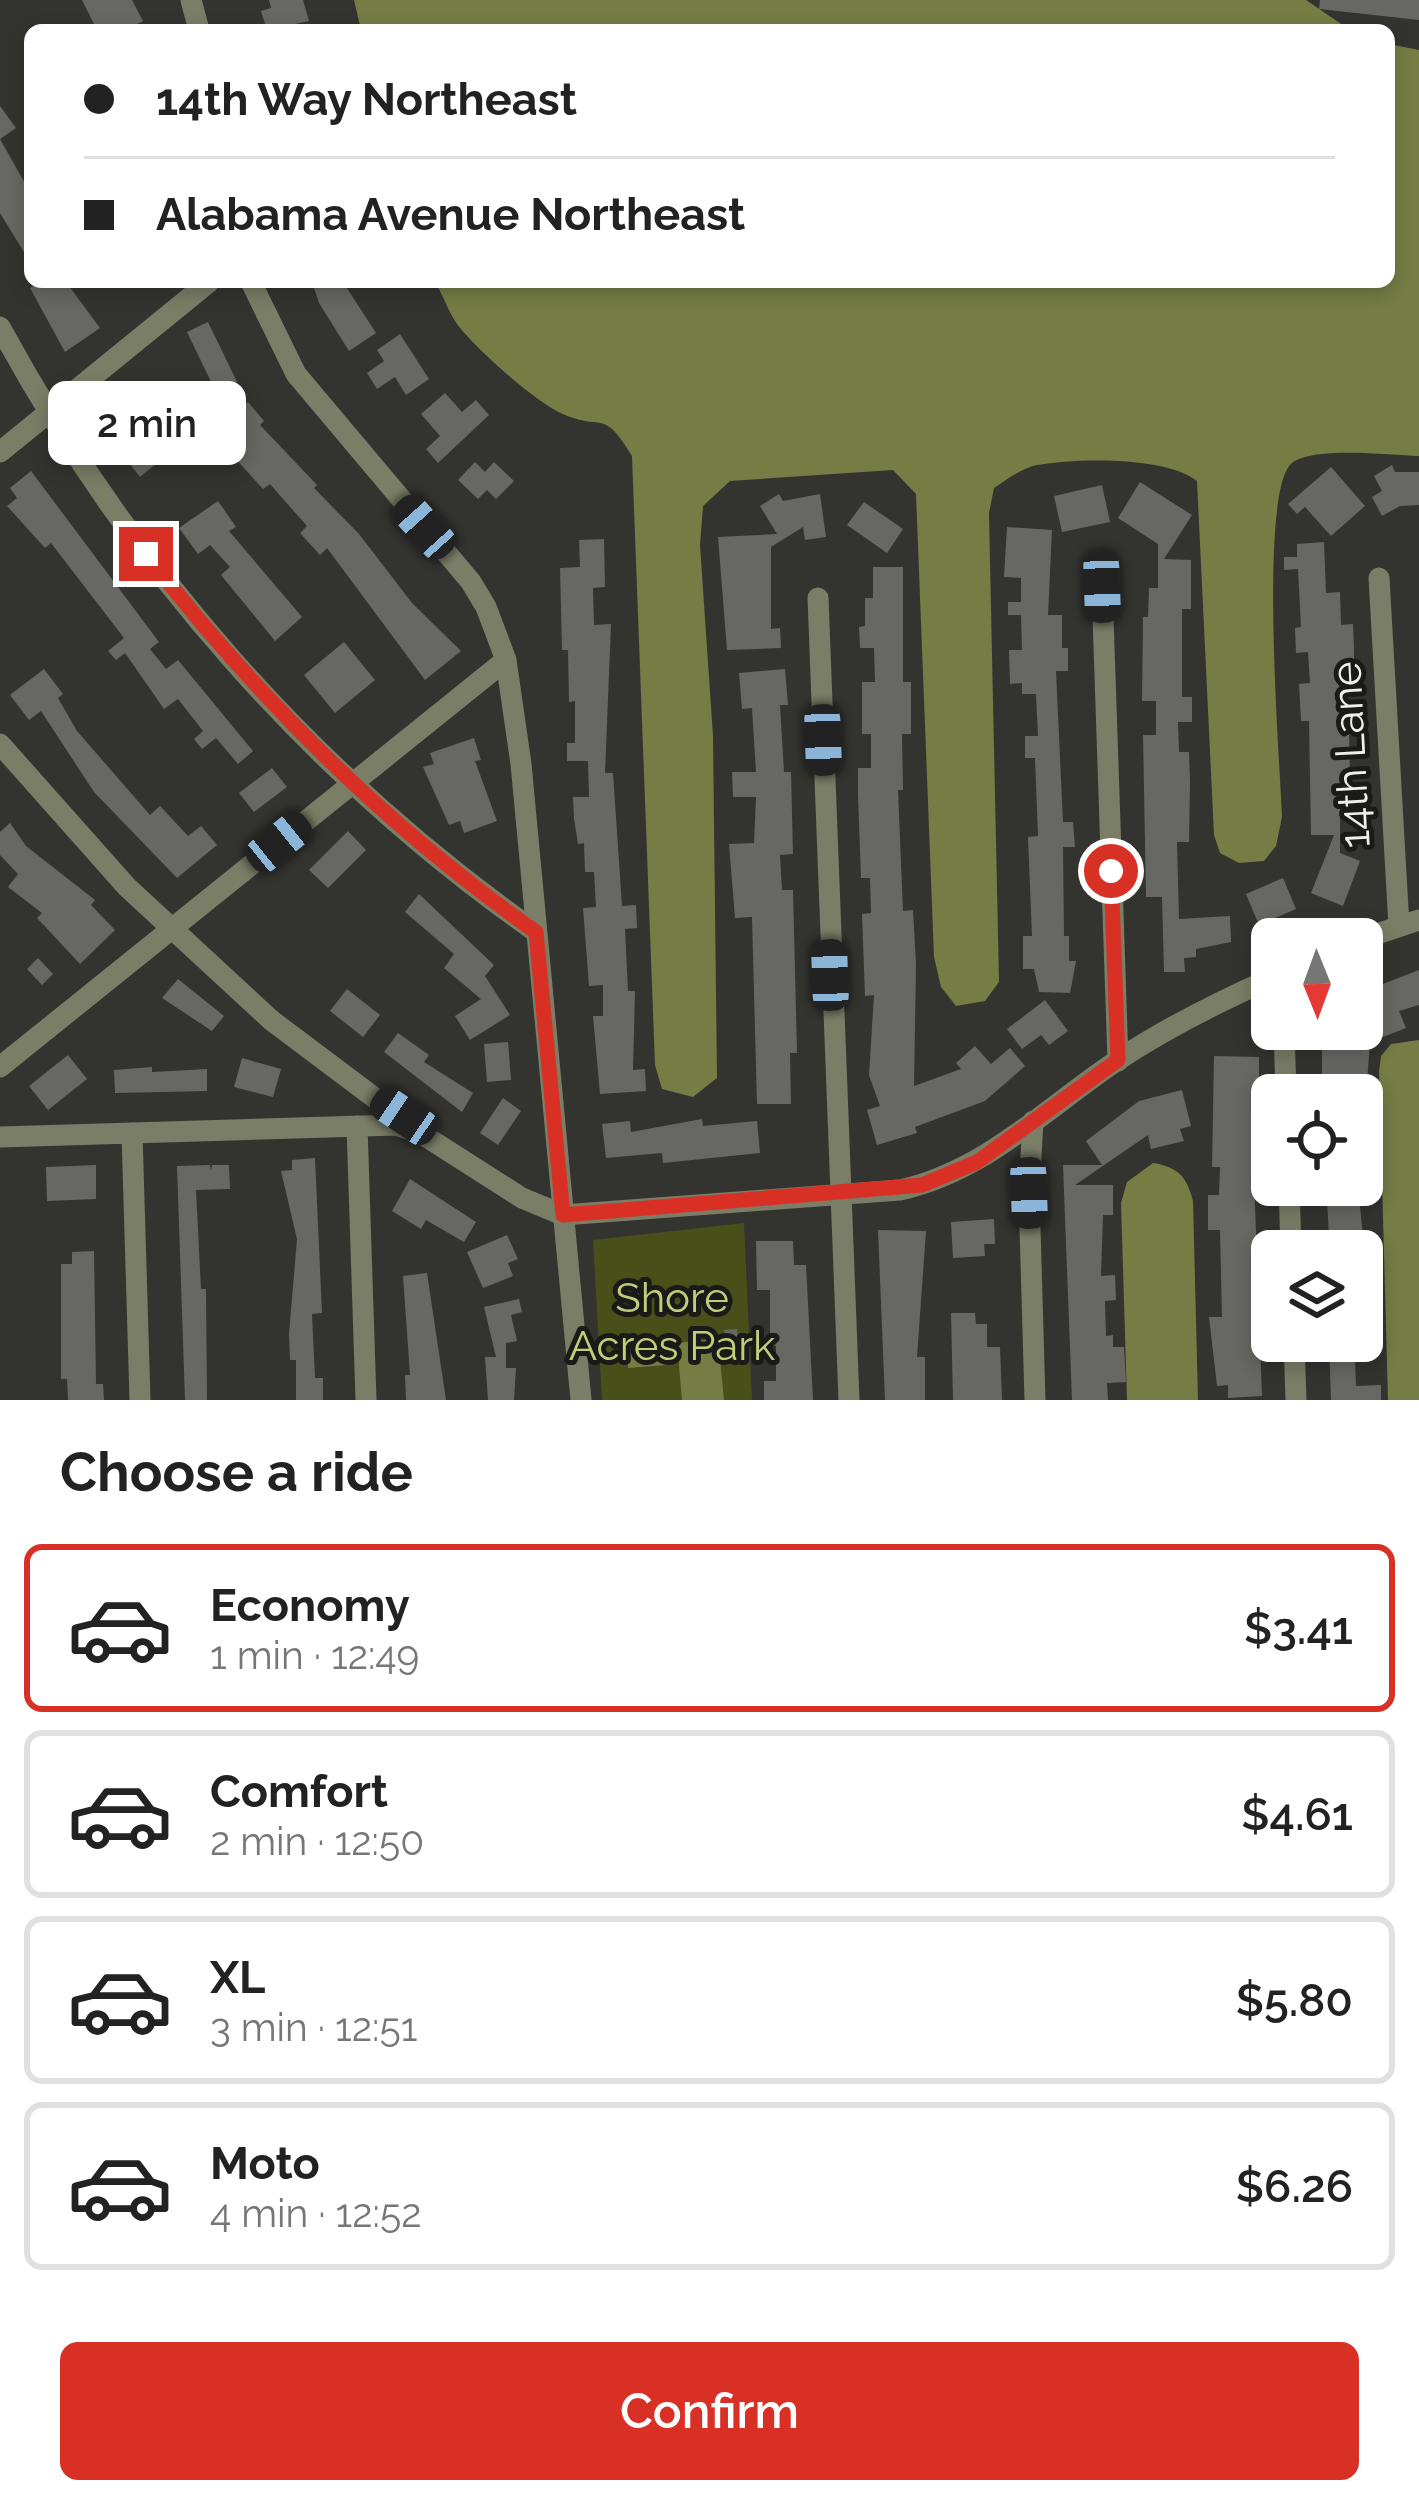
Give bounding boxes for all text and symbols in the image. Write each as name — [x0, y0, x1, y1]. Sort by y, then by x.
text: 14th Way Northeast — [156, 73, 577, 126]
text: Alabama Avenue Northeast — [156, 188, 745, 241]
callout: 2 min — [47, 380, 245, 464]
text: 2 min — [97, 400, 197, 446]
car — [387, 488, 461, 566]
route end — [119, 527, 173, 581]
car — [1083, 550, 1121, 624]
street label: 14th Lane — [1321, 660, 1380, 849]
car — [804, 703, 842, 777]
car — [240, 805, 318, 879]
route start — [1084, 844, 1138, 898]
north arrow — [1251, 918, 1383, 1050]
map controls — [1251, 918, 1383, 1362]
car — [811, 938, 849, 1012]
button: locate — [1251, 1074, 1383, 1206]
car — [364, 1081, 444, 1151]
car — [1010, 1156, 1048, 1230]
button: layers — [1251, 1230, 1383, 1362]
park label: Shore Acres Park — [569, 1273, 775, 1370]
text: Choose a ride — [60, 1440, 413, 1504]
icon: car — [66, 1574, 174, 1682]
text: Economy — [210, 1579, 410, 1632]
text: $3.41 — [1244, 1602, 1353, 1655]
text: 1 min · 12:49 — [210, 1632, 419, 1678]
icon: car — [66, 1760, 174, 1868]
text: Comfort — [210, 1765, 388, 1818]
text: $4.61 — [1241, 1788, 1353, 1841]
text: 2 min · 12:50 — [210, 1818, 424, 1864]
icon: car — [66, 1946, 174, 2054]
text: XL — [210, 1951, 265, 2004]
text: $5.80 — [1236, 1974, 1353, 2027]
text: 3 min · 12:51 — [210, 2004, 417, 2050]
icon: car — [66, 2132, 174, 2240]
text: Moto — [210, 2137, 320, 2190]
text: $6.26 — [1236, 2160, 1353, 2213]
text: 4 min · 12:52 — [210, 2190, 422, 2236]
button: Confirm — [60, 2342, 1359, 2480]

